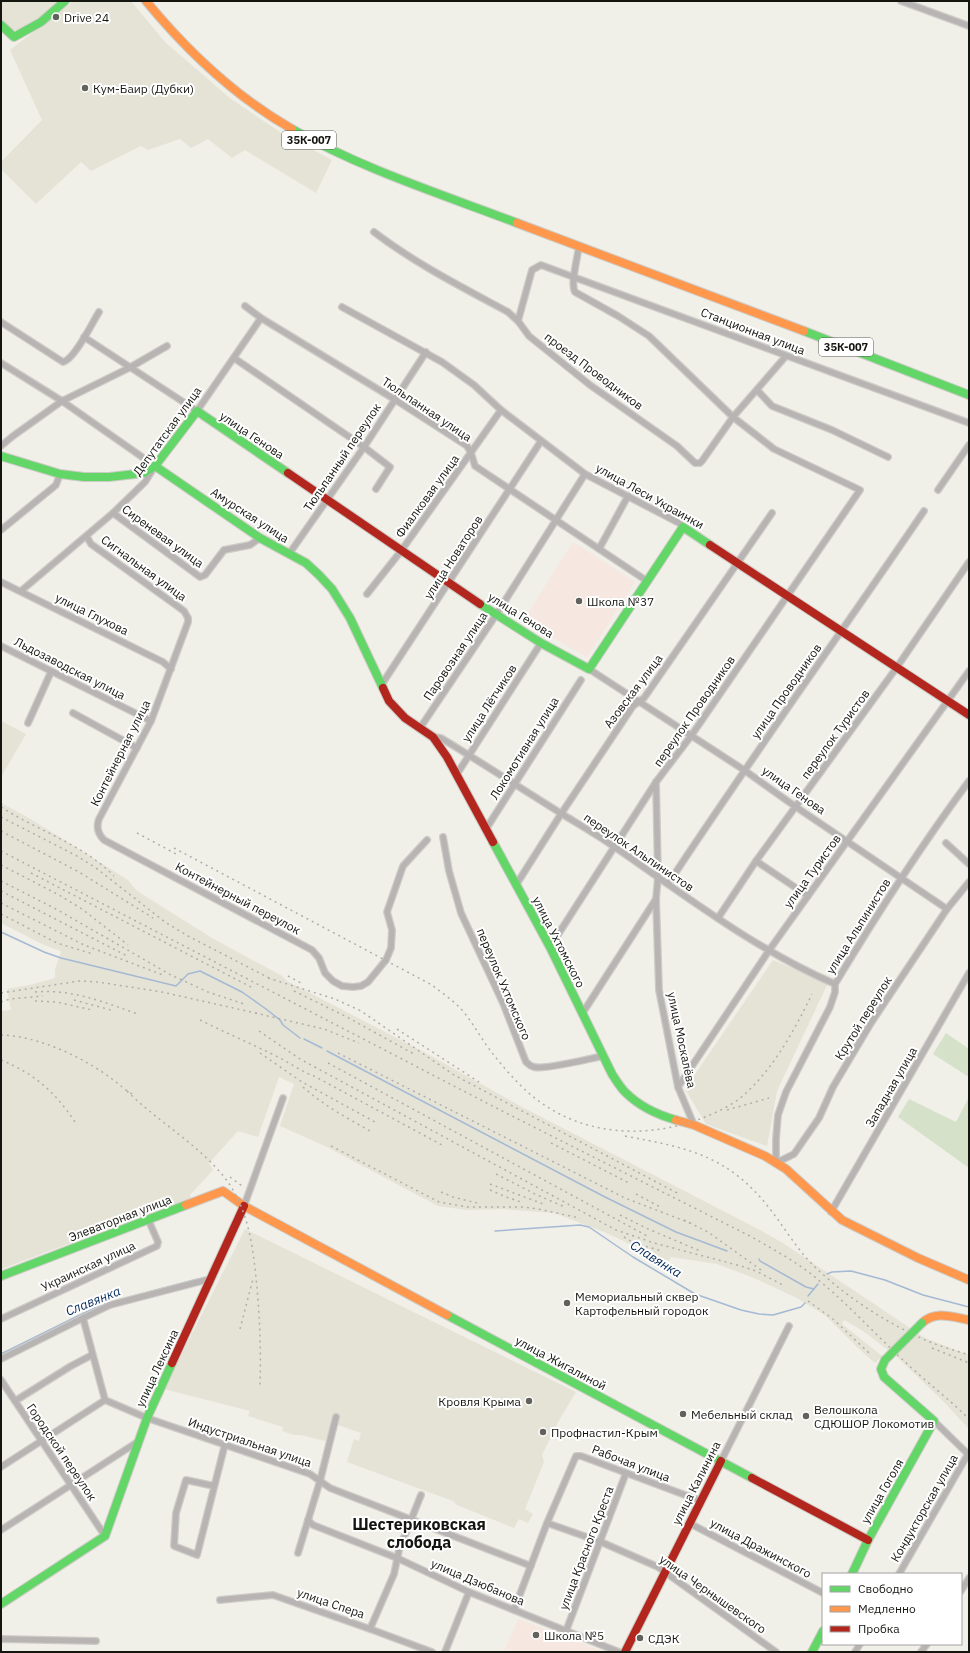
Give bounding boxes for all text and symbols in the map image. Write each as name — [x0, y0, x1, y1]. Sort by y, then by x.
place label: Drive 24 — [64, 10, 109, 25]
marker: Drive 24 — [51, 12, 61, 22]
place label: Кум-Баир (Дубки) — [93, 81, 194, 96]
marker: Кум-Баир (Дубки) — [80, 83, 90, 93]
road number: 35К-007 — [282, 131, 336, 149]
street label: Станционная улица — [699, 304, 808, 358]
street label: проезд Проводников — [542, 329, 646, 413]
road number: 35К-007 — [819, 338, 873, 356]
street label: Тюльпанная улица — [379, 373, 475, 445]
street label: Депутатская улица — [130, 383, 205, 479]
street label: Тюльпанный переулок — [300, 400, 384, 514]
street label: улица Генова — [217, 408, 287, 462]
street label: Фиалковая улица — [392, 451, 463, 541]
street label: улица Леси Украинки — [593, 460, 707, 532]
street label: Амурская улица — [208, 484, 292, 546]
street label: Сиреневая улица — [119, 501, 207, 571]
street label: улица Новаторов — [420, 512, 486, 602]
street label: Сигнальная улица — [98, 532, 190, 604]
street label: улица Генова — [486, 589, 557, 641]
street label: улица Глухова — [53, 590, 132, 638]
place label: Школа №37 — [587, 594, 654, 609]
marker: Школа №37 — [574, 596, 584, 606]
street label: Паровозная улица — [420, 608, 491, 703]
street label: Льдозаводская улица — [12, 633, 129, 703]
street label: улица Проводников — [748, 641, 824, 741]
street label: Азовская улица — [600, 651, 666, 731]
street label: переулок Проводников — [650, 653, 738, 769]
street label: улица Лётчиков — [458, 661, 520, 745]
street label: переулок Туристов — [797, 686, 873, 782]
street label: Локомотивная улица — [486, 693, 562, 802]
street label: Контейнерная улица — [87, 697, 154, 809]
street label: улица Генова — [759, 763, 829, 818]
street label: переулок Альпинистов — [581, 810, 697, 894]
street label: улица Туристов — [780, 831, 844, 911]
street label: Контейнерный переулок — [173, 859, 304, 938]
street label: улица Альпинистов — [822, 875, 894, 977]
street label: улица Ухтомского — [530, 894, 589, 990]
street label: переулок Ухтомского — [474, 926, 534, 1042]
street label: Крутой переулок — [831, 973, 895, 1063]
street label: улица Москалёва — [664, 991, 700, 1090]
street label: Западная улица — [862, 1044, 920, 1130]
street label: Элеваторная улица — [67, 1191, 174, 1244]
water label: Славянка — [627, 1236, 685, 1282]
street label: Украинская улица — [39, 1237, 138, 1294]
water label: Славянка — [63, 1282, 123, 1320]
place label: Мемориальный сквер Картофельный городок — [575, 1289, 709, 1318]
marker: Мемориальный сквер Картофельный городок — [562, 1298, 572, 1308]
street label: улица Лексина — [132, 1326, 182, 1409]
street label: улица Жигалиной — [513, 1333, 609, 1393]
place label: Кровля Крыма — [438, 1394, 522, 1409]
marker: Кровля Крыма — [524, 1396, 534, 1406]
street label: Городской переулок — [24, 1400, 100, 1504]
place label: Велошкола СДЮШОР Локомотив — [814, 1402, 934, 1431]
place label: Мебельный склад — [691, 1407, 793, 1422]
marker: Мебельный склад — [678, 1409, 688, 1419]
marker: Велошкола СДЮШОР Локомотив — [801, 1411, 811, 1421]
street label: Индустриальная улица — [186, 1414, 314, 1470]
place label: Профнастил-Крым — [551, 1425, 658, 1440]
marker: Профнастил-Крым — [538, 1427, 548, 1437]
street label: улица Калинина — [668, 1438, 724, 1527]
street label: Рабочая улица — [590, 1441, 673, 1485]
street label: Кондукторская улица — [887, 1451, 961, 1564]
street label: улица Гоголя — [857, 1456, 907, 1526]
street label: улица Красного Креста — [555, 1484, 617, 1612]
district label: Шестериковская слобода — [352, 1514, 486, 1552]
street label: улица Дражинского — [708, 1515, 814, 1581]
street label: улица Чернышевского — [657, 1551, 769, 1637]
street label: улица Дзюбанова — [429, 1556, 528, 1609]
legend — [822, 1573, 962, 1645]
text: Свободно — [858, 1581, 914, 1596]
street label: улица Спера — [295, 1584, 367, 1622]
text: Медленно — [858, 1601, 916, 1616]
text: Пробка — [858, 1621, 900, 1636]
place label: Школа №5 — [544, 1628, 604, 1643]
marker: Школа №5 — [531, 1630, 541, 1640]
place label: СДЭК — [648, 1631, 680, 1646]
marker: СДЭК — [635, 1633, 645, 1643]

